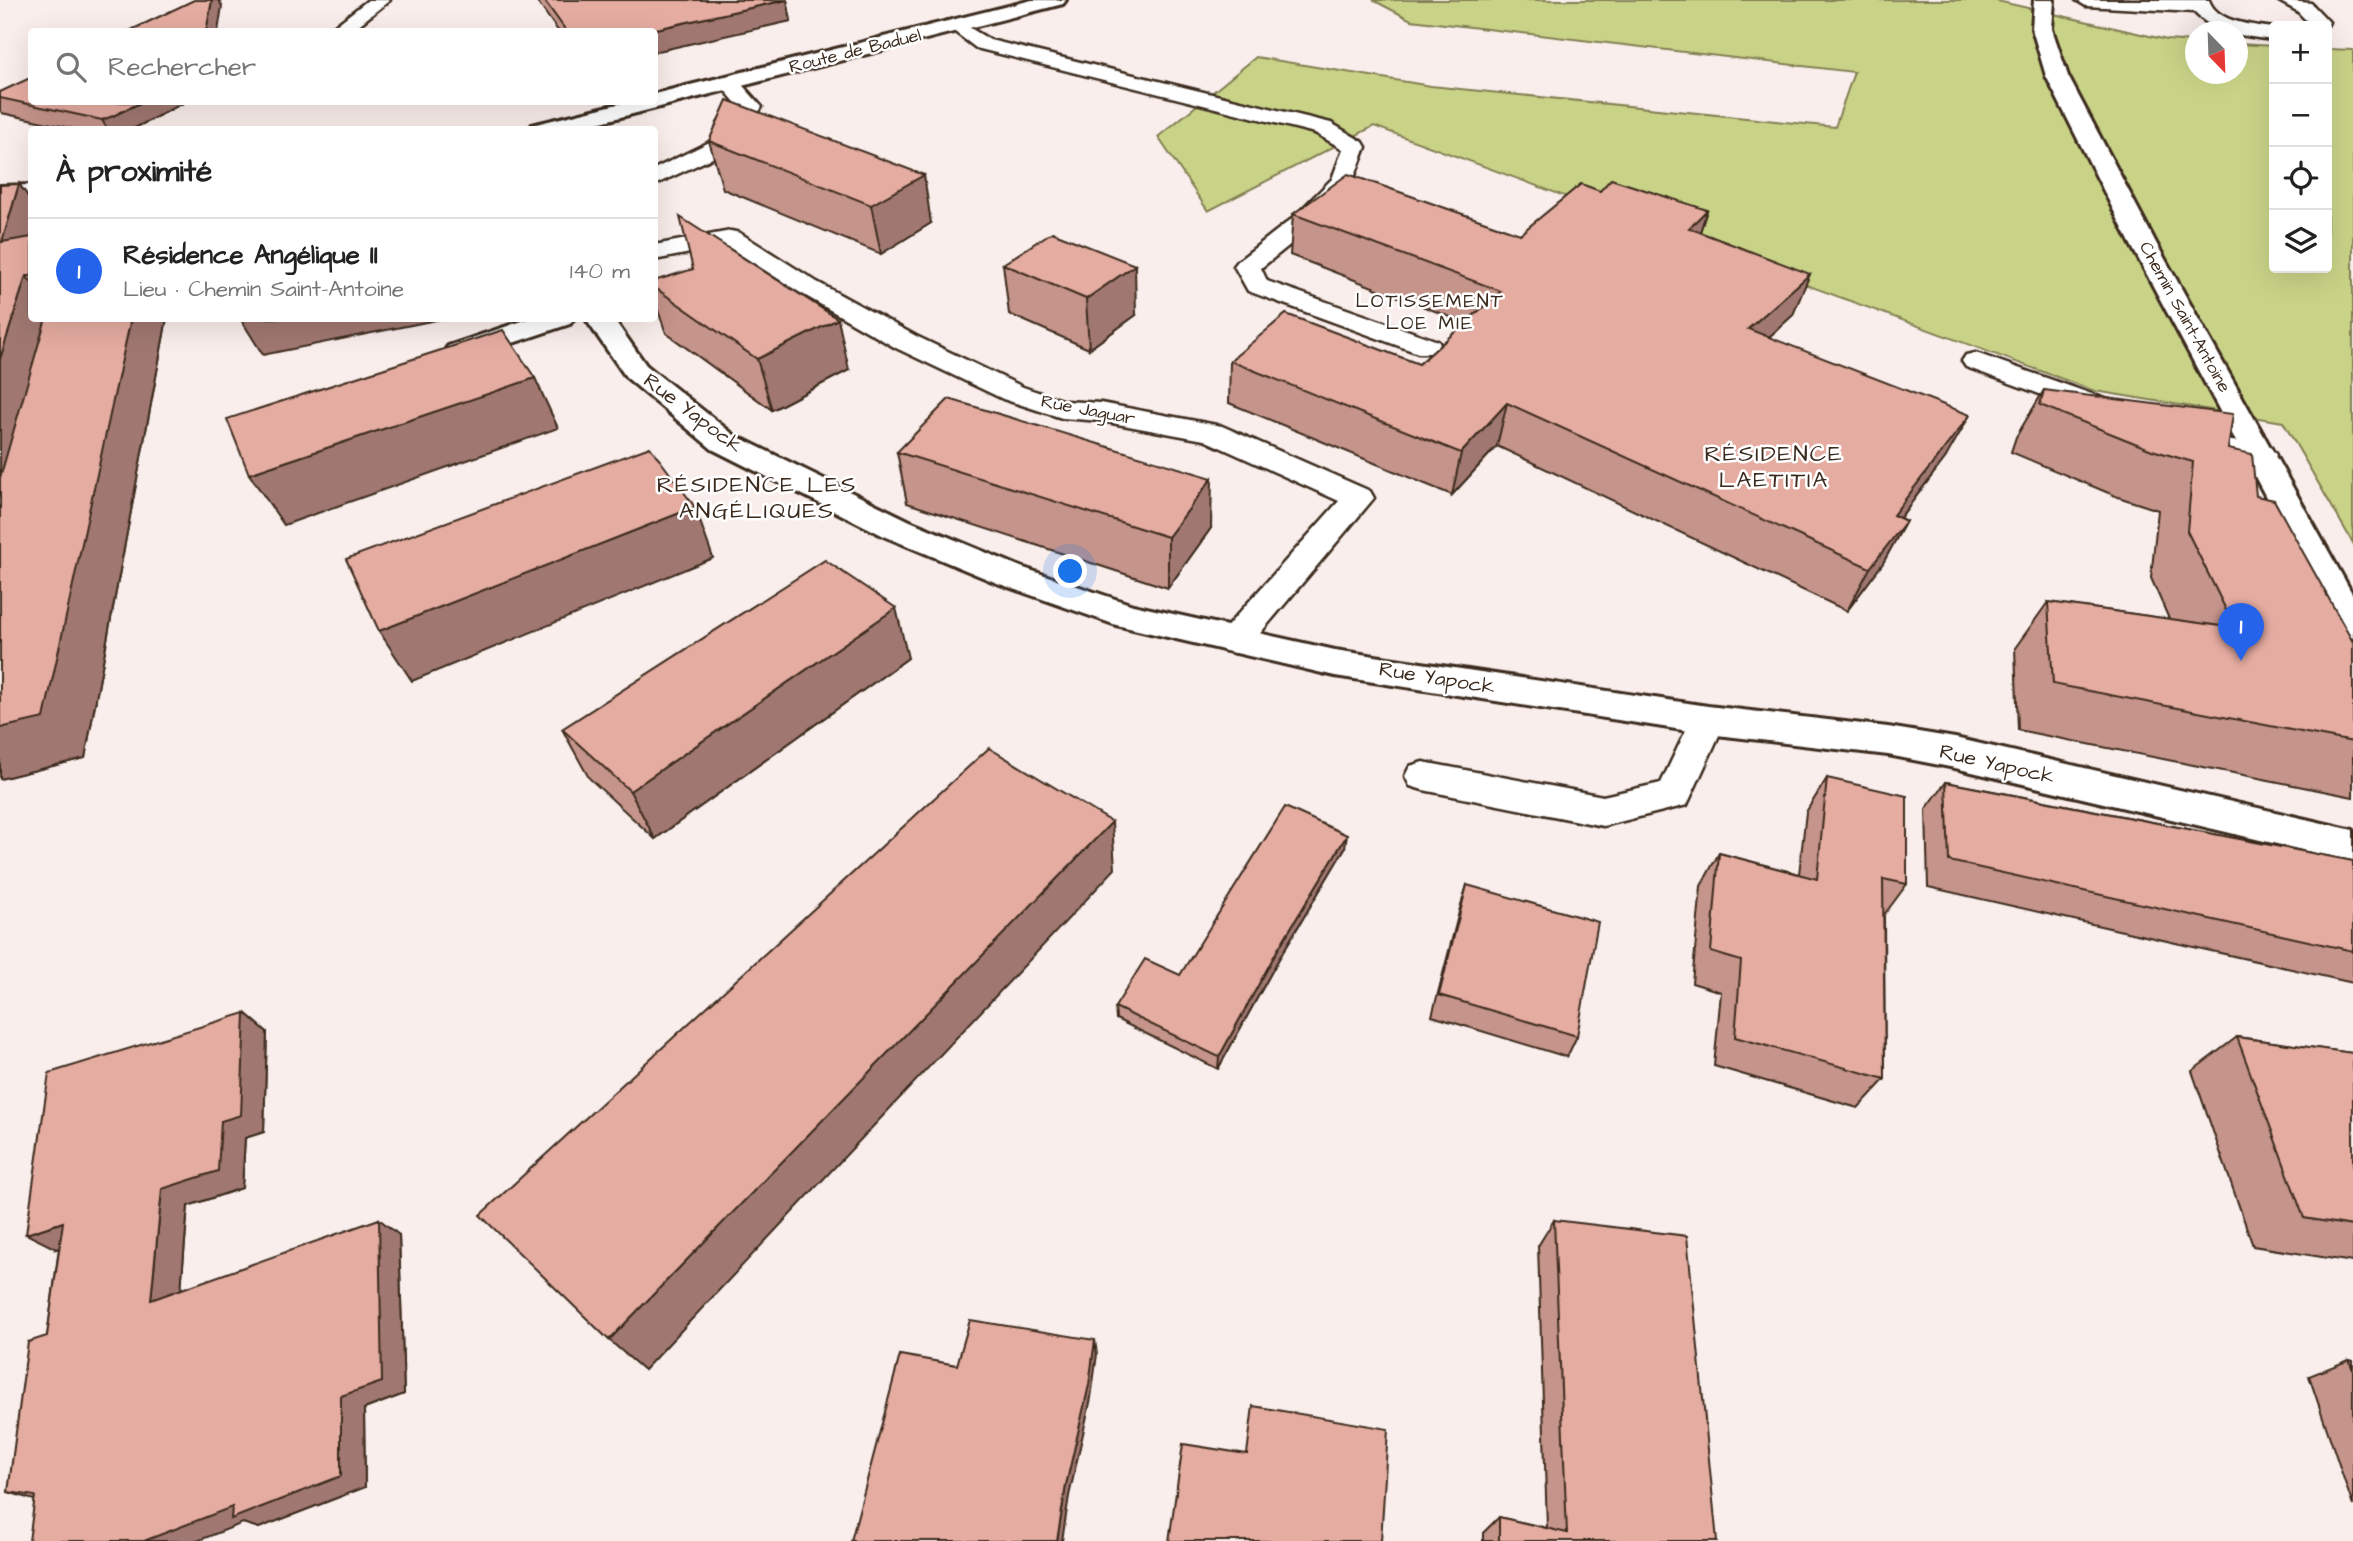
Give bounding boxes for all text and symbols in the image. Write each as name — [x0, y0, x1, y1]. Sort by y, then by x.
north arrow — [2185, 21, 2248, 84]
map controls — [2269, 21, 2332, 273]
button: + — [2269, 21, 2332, 84]
street label: Route de Baduel — [786, 22, 924, 80]
search box — [28, 28, 658, 105]
icon: search — [52, 48, 90, 86]
text: Rechercher — [108, 49, 256, 85]
button: − — [2269, 84, 2332, 147]
button: locate — [2269, 147, 2332, 210]
text: À proximité — [56, 151, 212, 193]
button: layers — [2269, 210, 2332, 273]
text: Résidence Angélique II — [123, 237, 378, 273]
street label: Chemin Saint-Antoine — [2133, 237, 2237, 397]
text: 1 — [78, 255, 80, 287]
text: 140 m — [570, 255, 630, 287]
text: Lieu · Chemin Saint-Antoine — [123, 273, 404, 305]
district label: LOTISSEMENT LOE MIE — [1356, 288, 1504, 337]
street label: Rue Yapock — [637, 366, 749, 461]
street label: Rue Jaguar — [1039, 389, 1137, 432]
district label: RÉSIDENCE LAETITIA — [1704, 438, 1844, 496]
district label: RÉSIDENCE LES ANGÉLIQUES — [657, 469, 857, 527]
your location — [1053, 554, 1087, 588]
pin: 1 — [2218, 603, 2264, 661]
street label: Rue Yapock — [1377, 655, 1497, 702]
street label: Rue Yapock — [1937, 737, 2057, 792]

